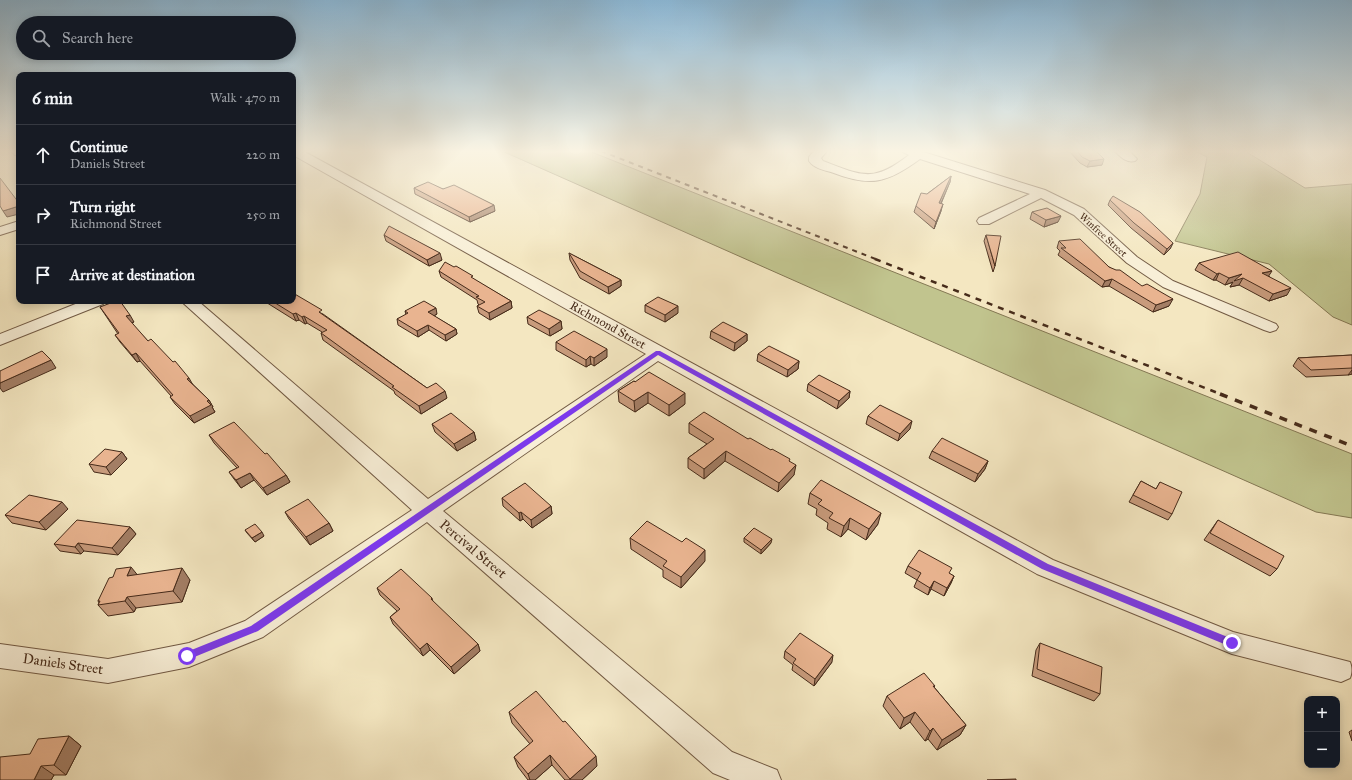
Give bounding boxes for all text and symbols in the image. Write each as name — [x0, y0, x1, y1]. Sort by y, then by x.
search box — [16, 16, 296, 60]
icon: search — [30, 27, 52, 49]
text: Search here — [62, 29, 133, 47]
text: 6 min — [32, 88, 73, 109]
text: Walk · 470 m — [210, 90, 280, 106]
text: Continue — [70, 138, 128, 156]
icon: ahead — [32, 144, 54, 166]
text: 220 m — [246, 147, 280, 163]
text: Daniels Street — [70, 156, 145, 172]
text: Turn right — [70, 198, 135, 216]
icon: right — [32, 204, 54, 226]
text: 250 m — [246, 207, 280, 223]
street label: Winfree Street — [1077, 210, 1130, 260]
text: Richmond Street — [70, 216, 162, 232]
icon: arrive — [32, 264, 54, 286]
text: Arrive at destination — [70, 266, 195, 284]
street label: Richmond Street — [568, 298, 649, 352]
street label: Percival Street — [436, 516, 510, 582]
route end — [1223, 634, 1241, 652]
route start — [178, 647, 196, 665]
street label: Daniels Street — [22, 650, 104, 678]
map controls — [1304, 696, 1340, 768]
button: + — [1304, 696, 1340, 732]
button: − — [1304, 732, 1340, 768]

